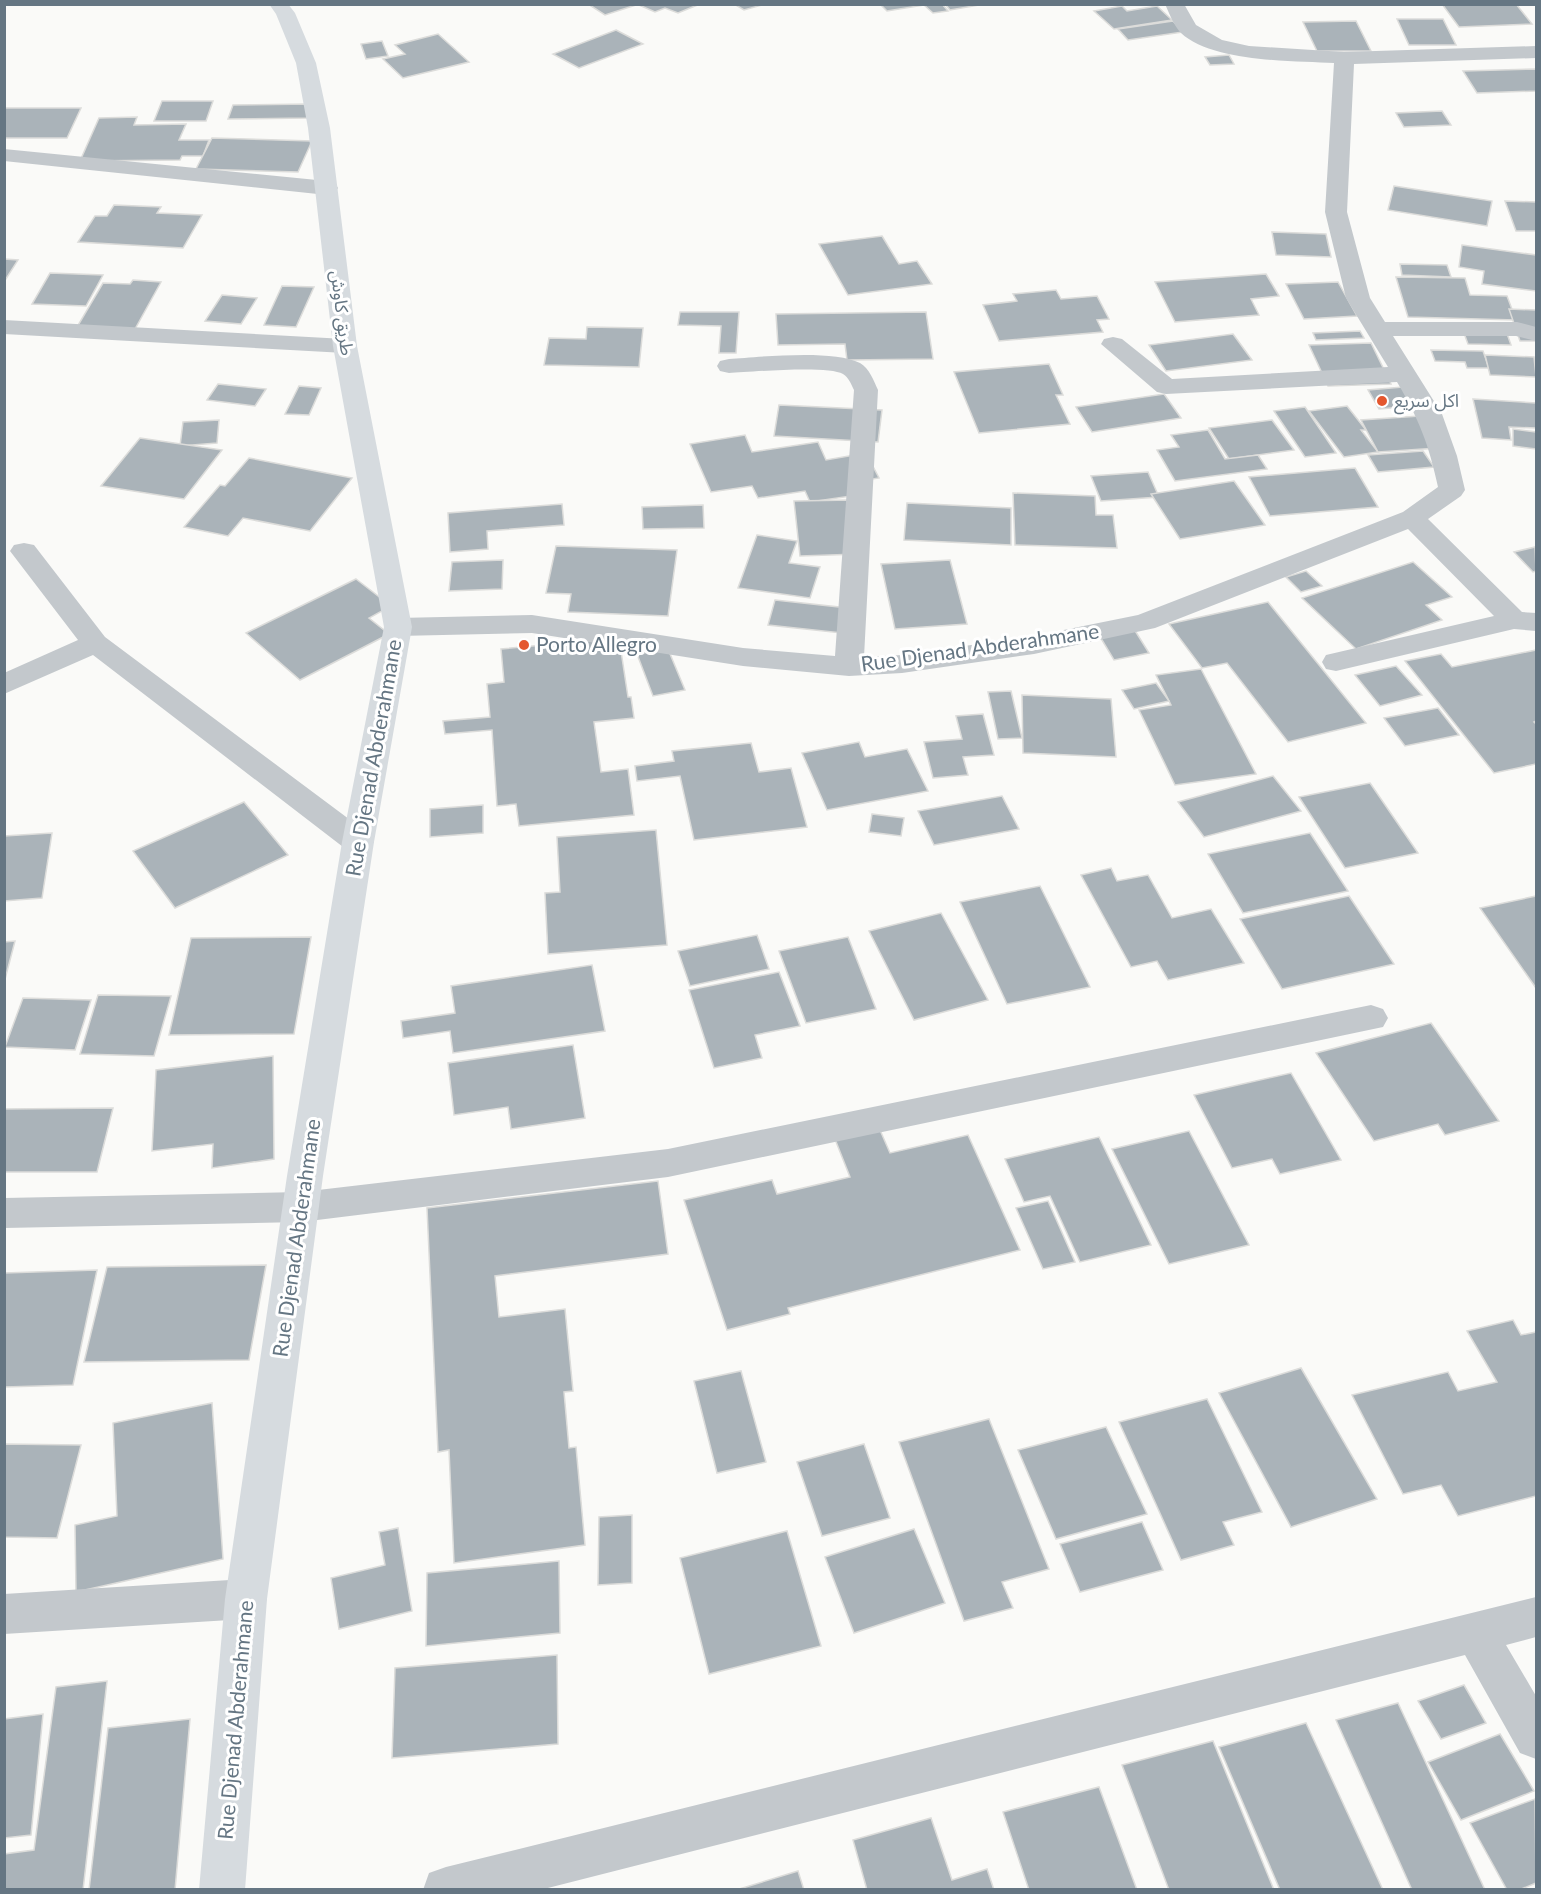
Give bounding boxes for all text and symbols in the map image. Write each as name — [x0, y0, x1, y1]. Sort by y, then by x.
street label: طريق كاوش — [326, 269, 359, 357]
place label: اكل سريع — [1394, 389, 1459, 415]
marker: اكل سريع — [1375, 394, 1389, 408]
street label: Rue Djenad Abderahmane — [859, 617, 1101, 676]
place label: Porto Allegro — [536, 631, 657, 656]
street label: Rue Djenad Abderahmane — [339, 637, 406, 878]
marker: Porto Allegro — [517, 638, 531, 652]
street label: Rue Djenad Abderahmane — [266, 1117, 325, 1359]
street label: Rue Djenad Abderahmane — [212, 1599, 257, 1841]

